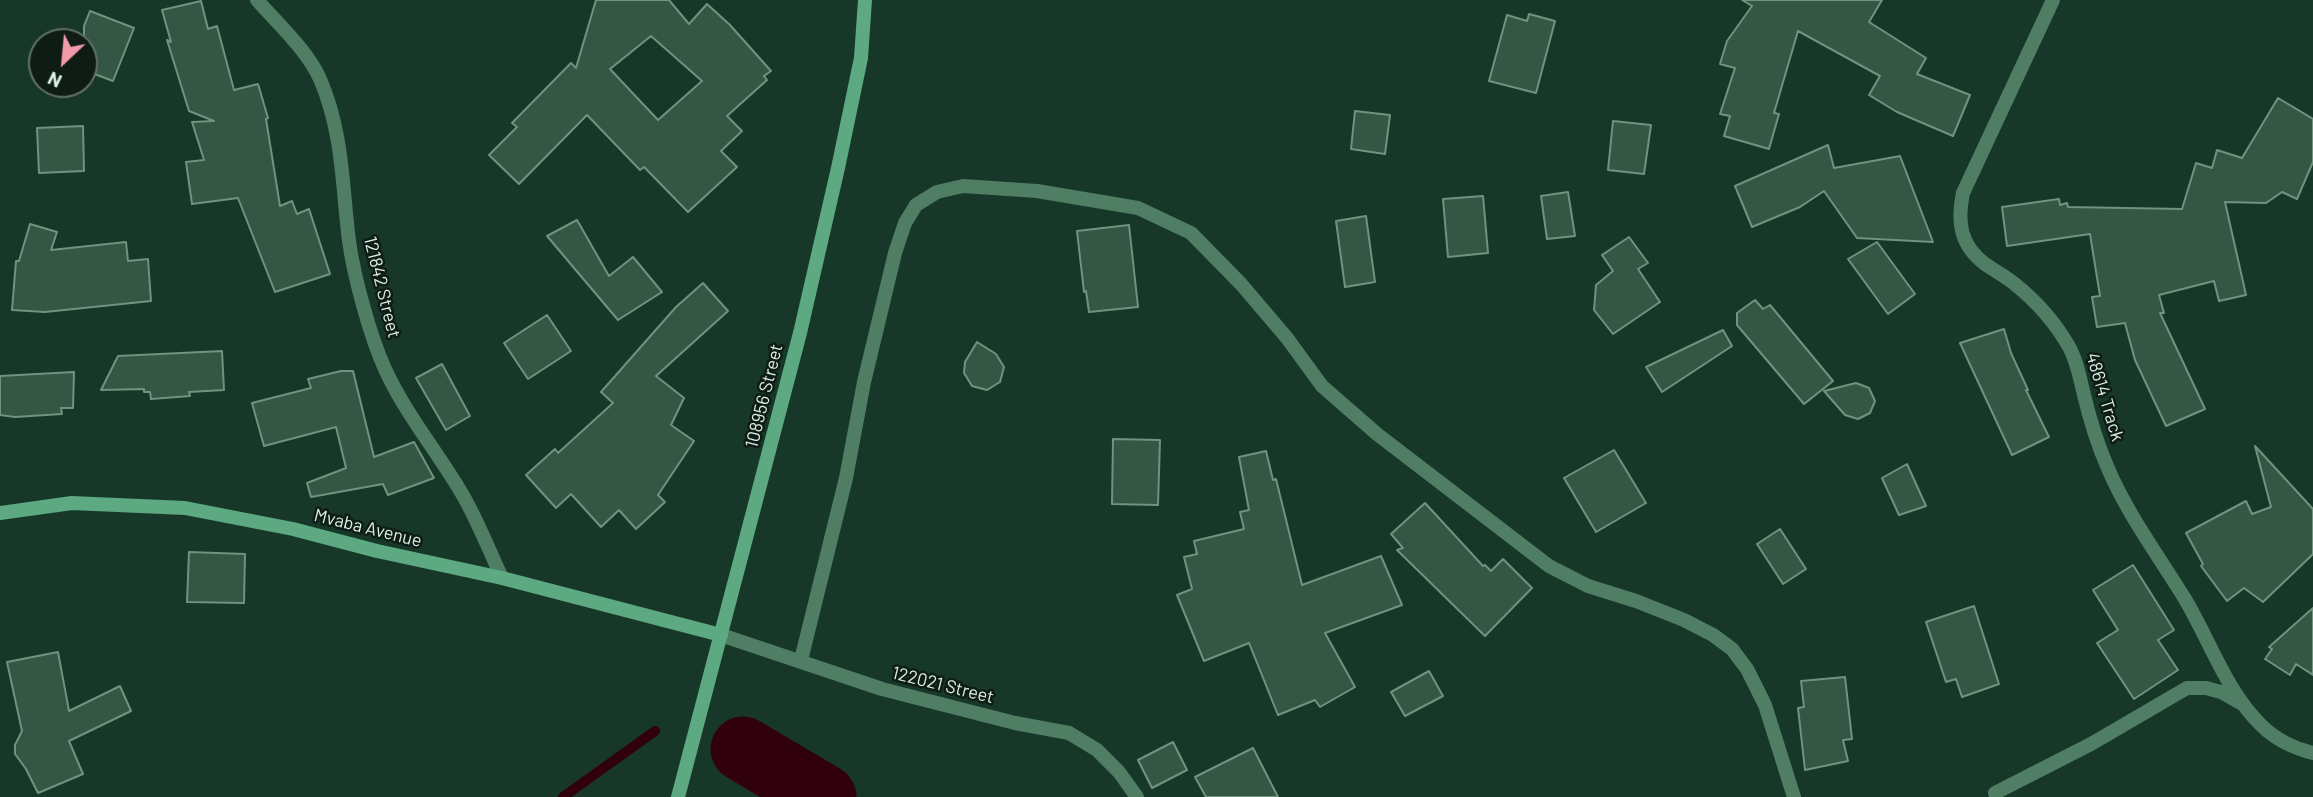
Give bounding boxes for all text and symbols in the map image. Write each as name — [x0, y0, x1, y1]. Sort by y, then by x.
north arrow — [28, 28, 98, 98]
text: N — [44, 67, 65, 94]
street label: 121842 Street — [359, 234, 405, 340]
street label: 108956 Street — [741, 342, 787, 450]
street label: 48614 Track — [2081, 350, 2129, 444]
street label: Mvaba Avenue — [312, 504, 424, 552]
street label: 122021 Street — [890, 662, 996, 708]

